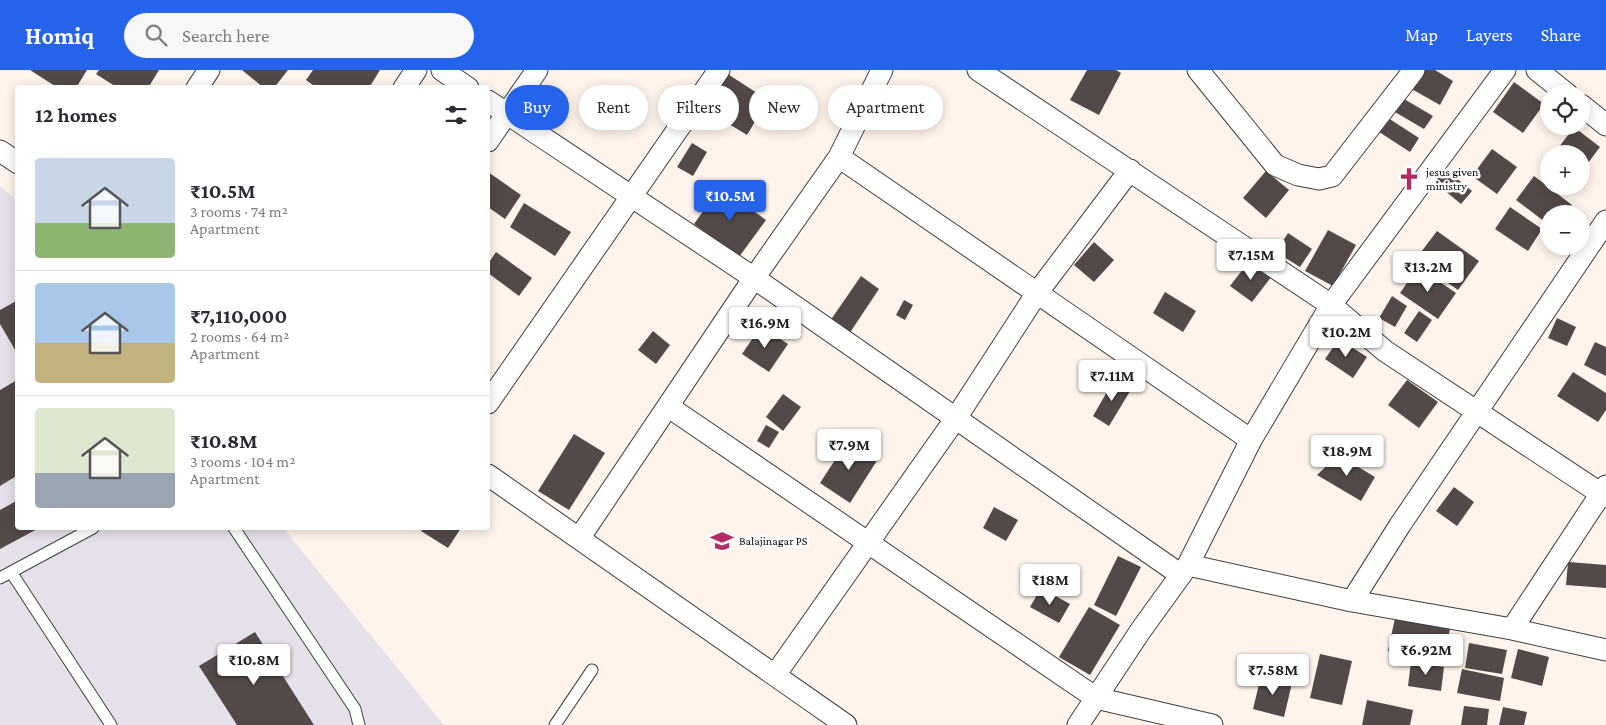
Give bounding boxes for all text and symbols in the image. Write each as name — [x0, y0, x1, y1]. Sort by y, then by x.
search box — [124, 13, 474, 58]
icon: search — [142, 21, 170, 49]
text: Homiq — [25, 22, 94, 49]
text: Search here — [182, 25, 269, 46]
text: Map — [1405, 25, 1438, 45]
text: Layers — [1466, 25, 1513, 45]
text: Share — [1541, 25, 1581, 45]
chip: Buy — [505, 85, 569, 130]
chip: Rent — [579, 85, 648, 130]
chip: Filters — [658, 85, 739, 130]
chip: New — [749, 85, 818, 130]
chip: Apartment — [828, 85, 943, 130]
map controls — [1540, 85, 1590, 255]
button: locate — [1540, 85, 1590, 135]
icon: filters — [442, 101, 470, 129]
text: 12 homes — [35, 103, 117, 127]
button: + — [1540, 145, 1590, 195]
place label: jesus given ministry — [1425, 165, 1479, 193]
church icon: jesus given ministry — [1396, 166, 1422, 192]
icon: home — [75, 178, 135, 238]
text: ₹10.5M — [190, 179, 256, 203]
pin: ₹10.5M — [689, 180, 771, 222]
text: ₹10.5M — [705, 187, 755, 204]
text: 3 rooms · 74 m² — [190, 203, 288, 220]
button: − — [1540, 205, 1590, 255]
text: Apartment — [190, 220, 260, 237]
pin: ₹7.15M — [1210, 238, 1292, 281]
text: ₹7.15M — [1228, 246, 1274, 263]
pin: ₹13.2M — [1387, 250, 1469, 293]
text: ₹13.2M — [1404, 258, 1452, 275]
icon: home — [75, 303, 135, 363]
text: ₹7,110,000 — [190, 304, 287, 328]
pin: ₹16.9M — [724, 306, 806, 349]
text: ₹16.9M — [740, 314, 790, 331]
pin: ₹10.2M — [1305, 316, 1387, 358]
text: ₹10.2M — [1321, 323, 1371, 340]
text: 2 rooms · 64 m² — [190, 328, 289, 345]
text: Apartment — [190, 345, 260, 362]
pin: ₹7.11M — [1071, 360, 1153, 402]
text: ₹7.11M — [1089, 367, 1135, 384]
icon: home — [75, 428, 135, 488]
pin: ₹7.9M — [814, 428, 884, 471]
text: ₹10.8M — [190, 429, 257, 453]
pin: ₹18.9M — [1306, 434, 1388, 477]
text: ₹7.9M — [828, 436, 870, 453]
text: ₹18.9M — [1322, 442, 1372, 459]
text: 3 rooms · 104 m² — [190, 453, 295, 470]
text: Apartment — [190, 470, 260, 487]
school or university icon: Balajinagar PS — [709, 528, 735, 554]
place label: Balajinagar PS — [739, 534, 808, 548]
pin: ₹18M — [1020, 564, 1080, 606]
text: ₹18M — [1031, 571, 1069, 588]
pin: ₹6.92M — [1385, 634, 1467, 676]
text: ₹6.92M — [1400, 641, 1452, 658]
pin: ₹10.8M — [213, 644, 295, 686]
text: ₹10.8M — [228, 651, 280, 668]
pin: ₹7.58M — [1232, 654, 1314, 696]
text: ₹7.58M — [1248, 661, 1298, 678]

